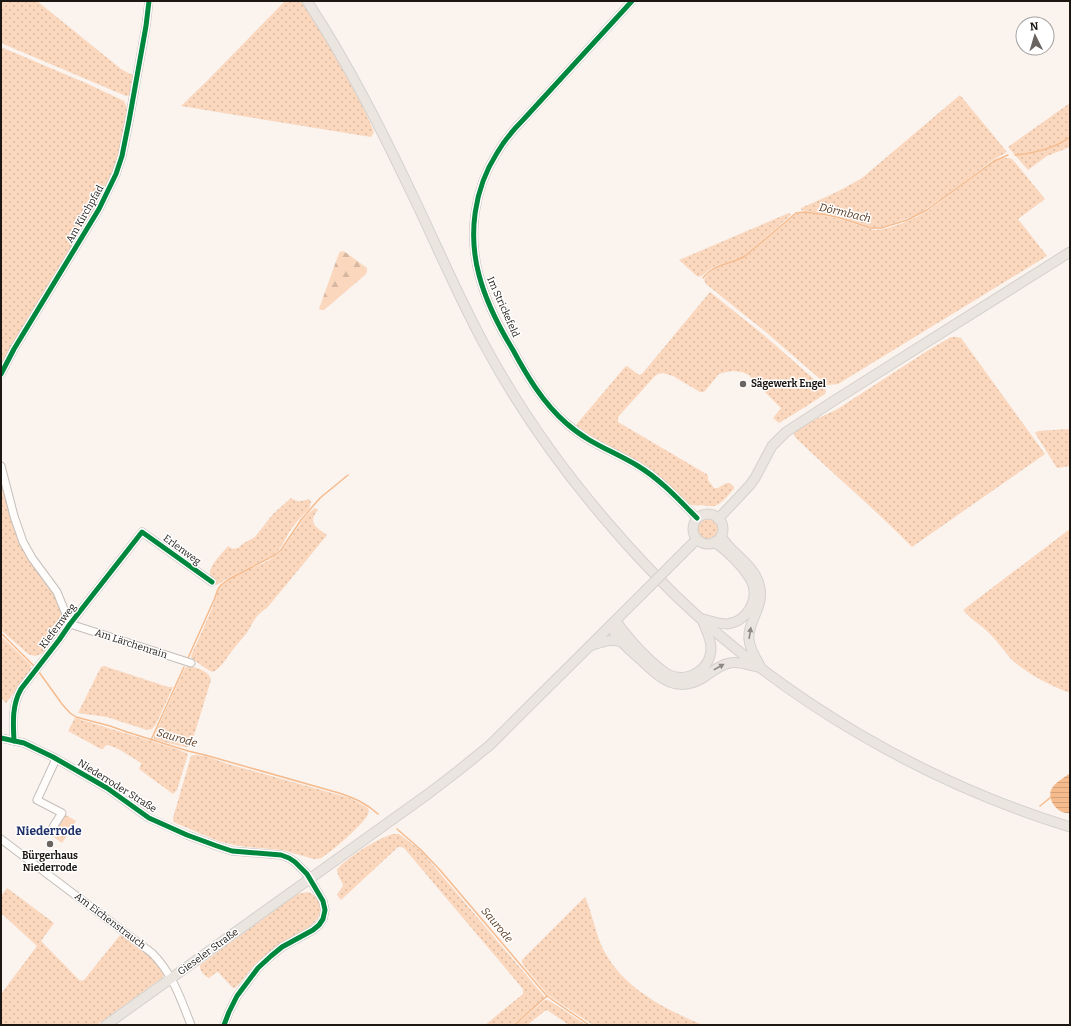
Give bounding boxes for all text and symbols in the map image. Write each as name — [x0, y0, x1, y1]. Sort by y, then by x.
north arrow — [1015, 16, 1055, 56]
text: N — [1029, 20, 1039, 33]
street label: Am Kirchpfad — [64, 183, 106, 245]
water label: Dörmbach — [818, 201, 872, 225]
street label: Im Strickefeld — [484, 275, 522, 339]
place label: Sägewerk Engel — [751, 378, 826, 390]
marker: Sägewerk Engel — [738, 379, 748, 389]
street label: Erlenweg — [161, 532, 204, 568]
street label: Kiefernweg — [37, 601, 79, 651]
street label: Am Lärchenrain — [93, 627, 169, 662]
one-way arrow — [747, 627, 753, 639]
one-way arrow — [713, 664, 725, 671]
water label: Saurode — [155, 726, 199, 750]
street label: Niederroder Straße — [75, 757, 159, 815]
district label: Niederrode — [16, 824, 82, 838]
marker: Bürgerhaus Niederrode — [45, 839, 55, 849]
place label: Bürgerhaus Niederrode — [22, 850, 78, 874]
street label: Am Eichenstrauch — [72, 890, 149, 952]
water label: Saurode — [479, 905, 516, 946]
street label: Gieseler Straße — [175, 926, 241, 978]

